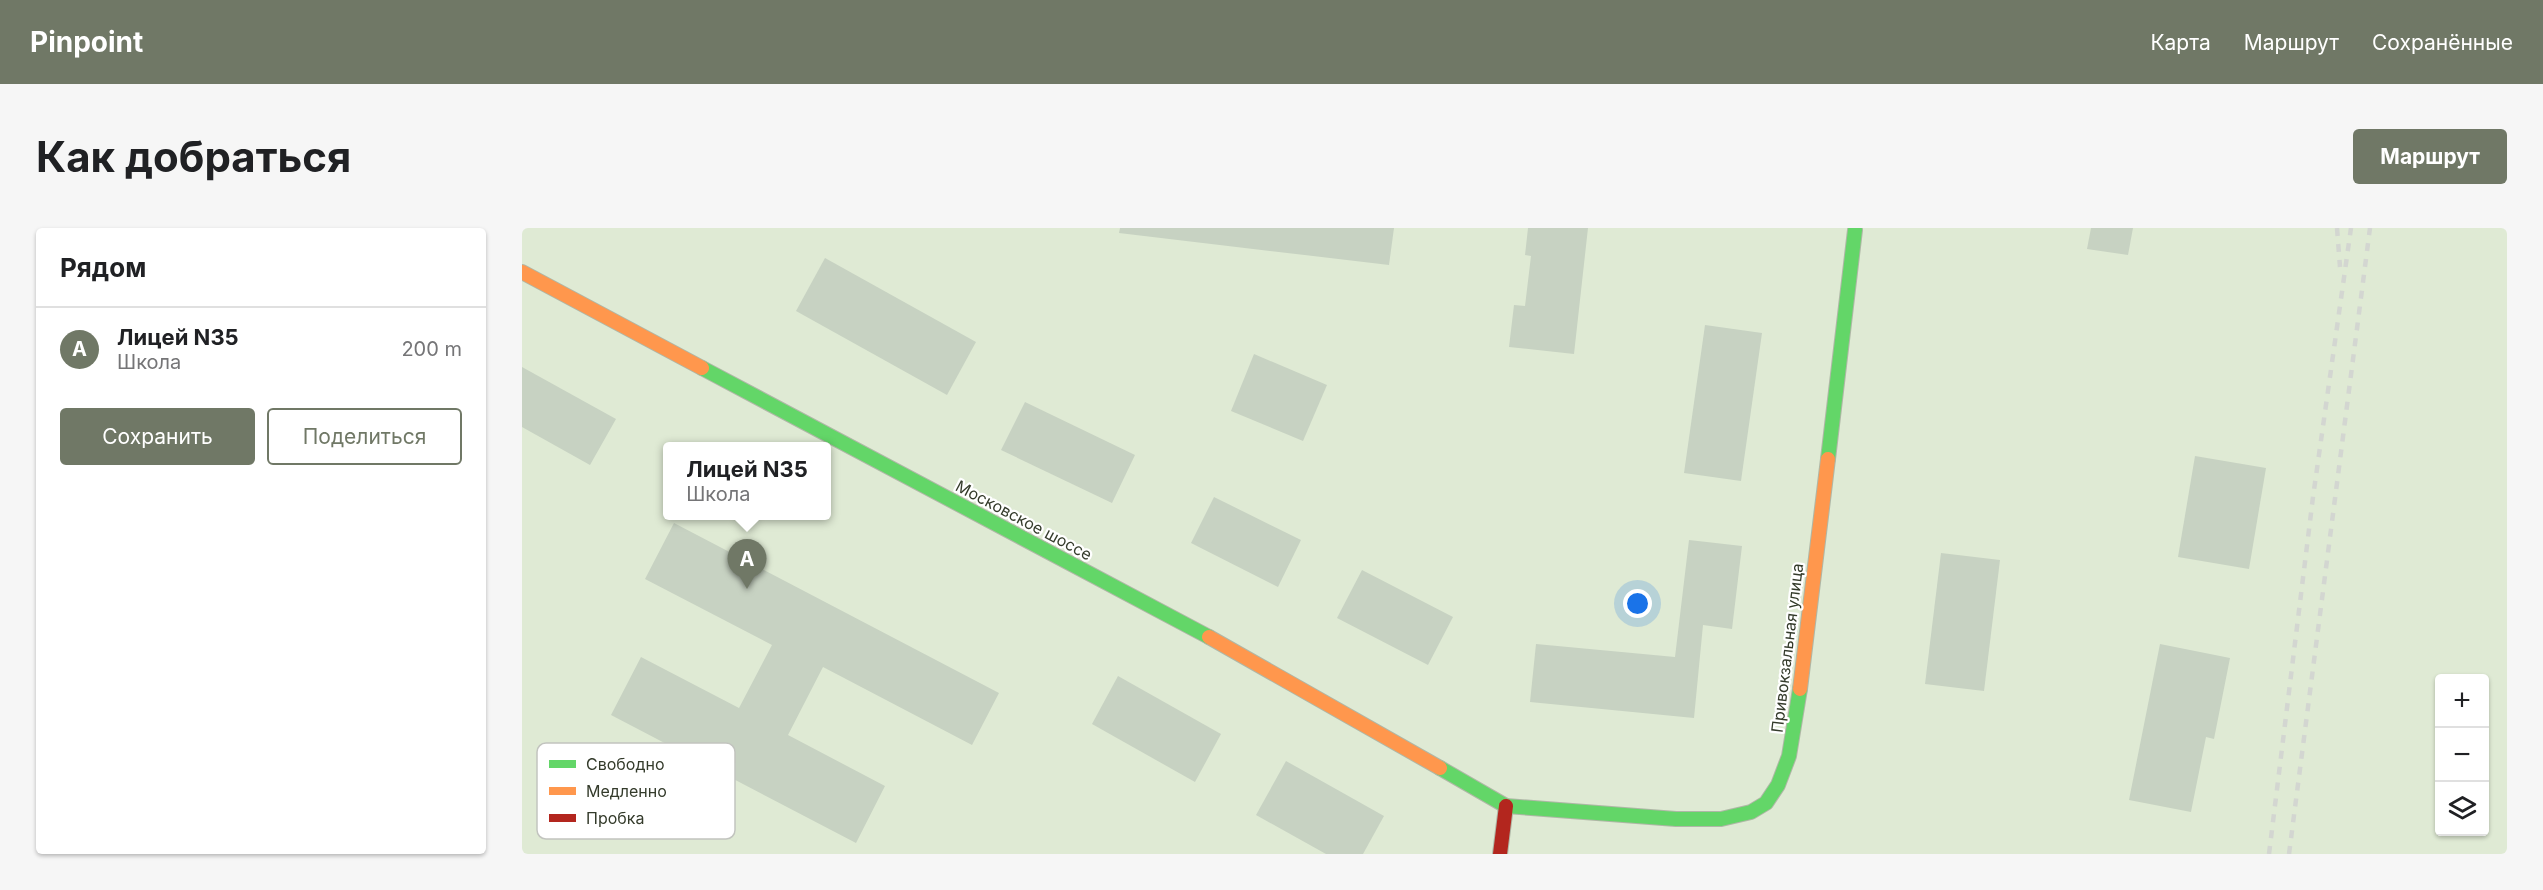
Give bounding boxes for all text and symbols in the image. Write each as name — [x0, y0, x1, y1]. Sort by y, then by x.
text: Pinpoint — [30, 25, 143, 59]
text: Карта — [2150, 30, 2211, 55]
text: Маршрут — [2244, 30, 2339, 55]
text: Сохранённые — [2372, 30, 2513, 55]
button: Маршрут — [2353, 129, 2507, 184]
text: Как добраться — [36, 131, 351, 182]
text: Рядом — [60, 252, 146, 283]
text: Лицей N35 — [117, 324, 239, 350]
text: A — [72, 337, 87, 361]
text: 200 m — [401, 337, 462, 361]
text: Школа — [117, 350, 181, 374]
button: Сохранить — [60, 408, 255, 465]
button: Поделиться — [267, 408, 462, 465]
popup — [663, 442, 831, 520]
text: Лицей N35 — [686, 456, 808, 482]
street label: Московское шоссе — [952, 476, 1096, 564]
text: Школа — [686, 482, 750, 506]
pin: A — [728, 540, 766, 589]
street label: Привокзальная улица — [1767, 562, 1807, 734]
your location — [1623, 589, 1652, 618]
map controls — [2435, 674, 2489, 836]
button: + — [2435, 674, 2489, 728]
button: − — [2435, 728, 2489, 782]
legend — [537, 743, 735, 839]
text: Свободно — [586, 754, 665, 774]
text: Медленно — [586, 781, 667, 801]
button: layers — [2435, 782, 2489, 836]
text: Пробка — [586, 808, 644, 828]

